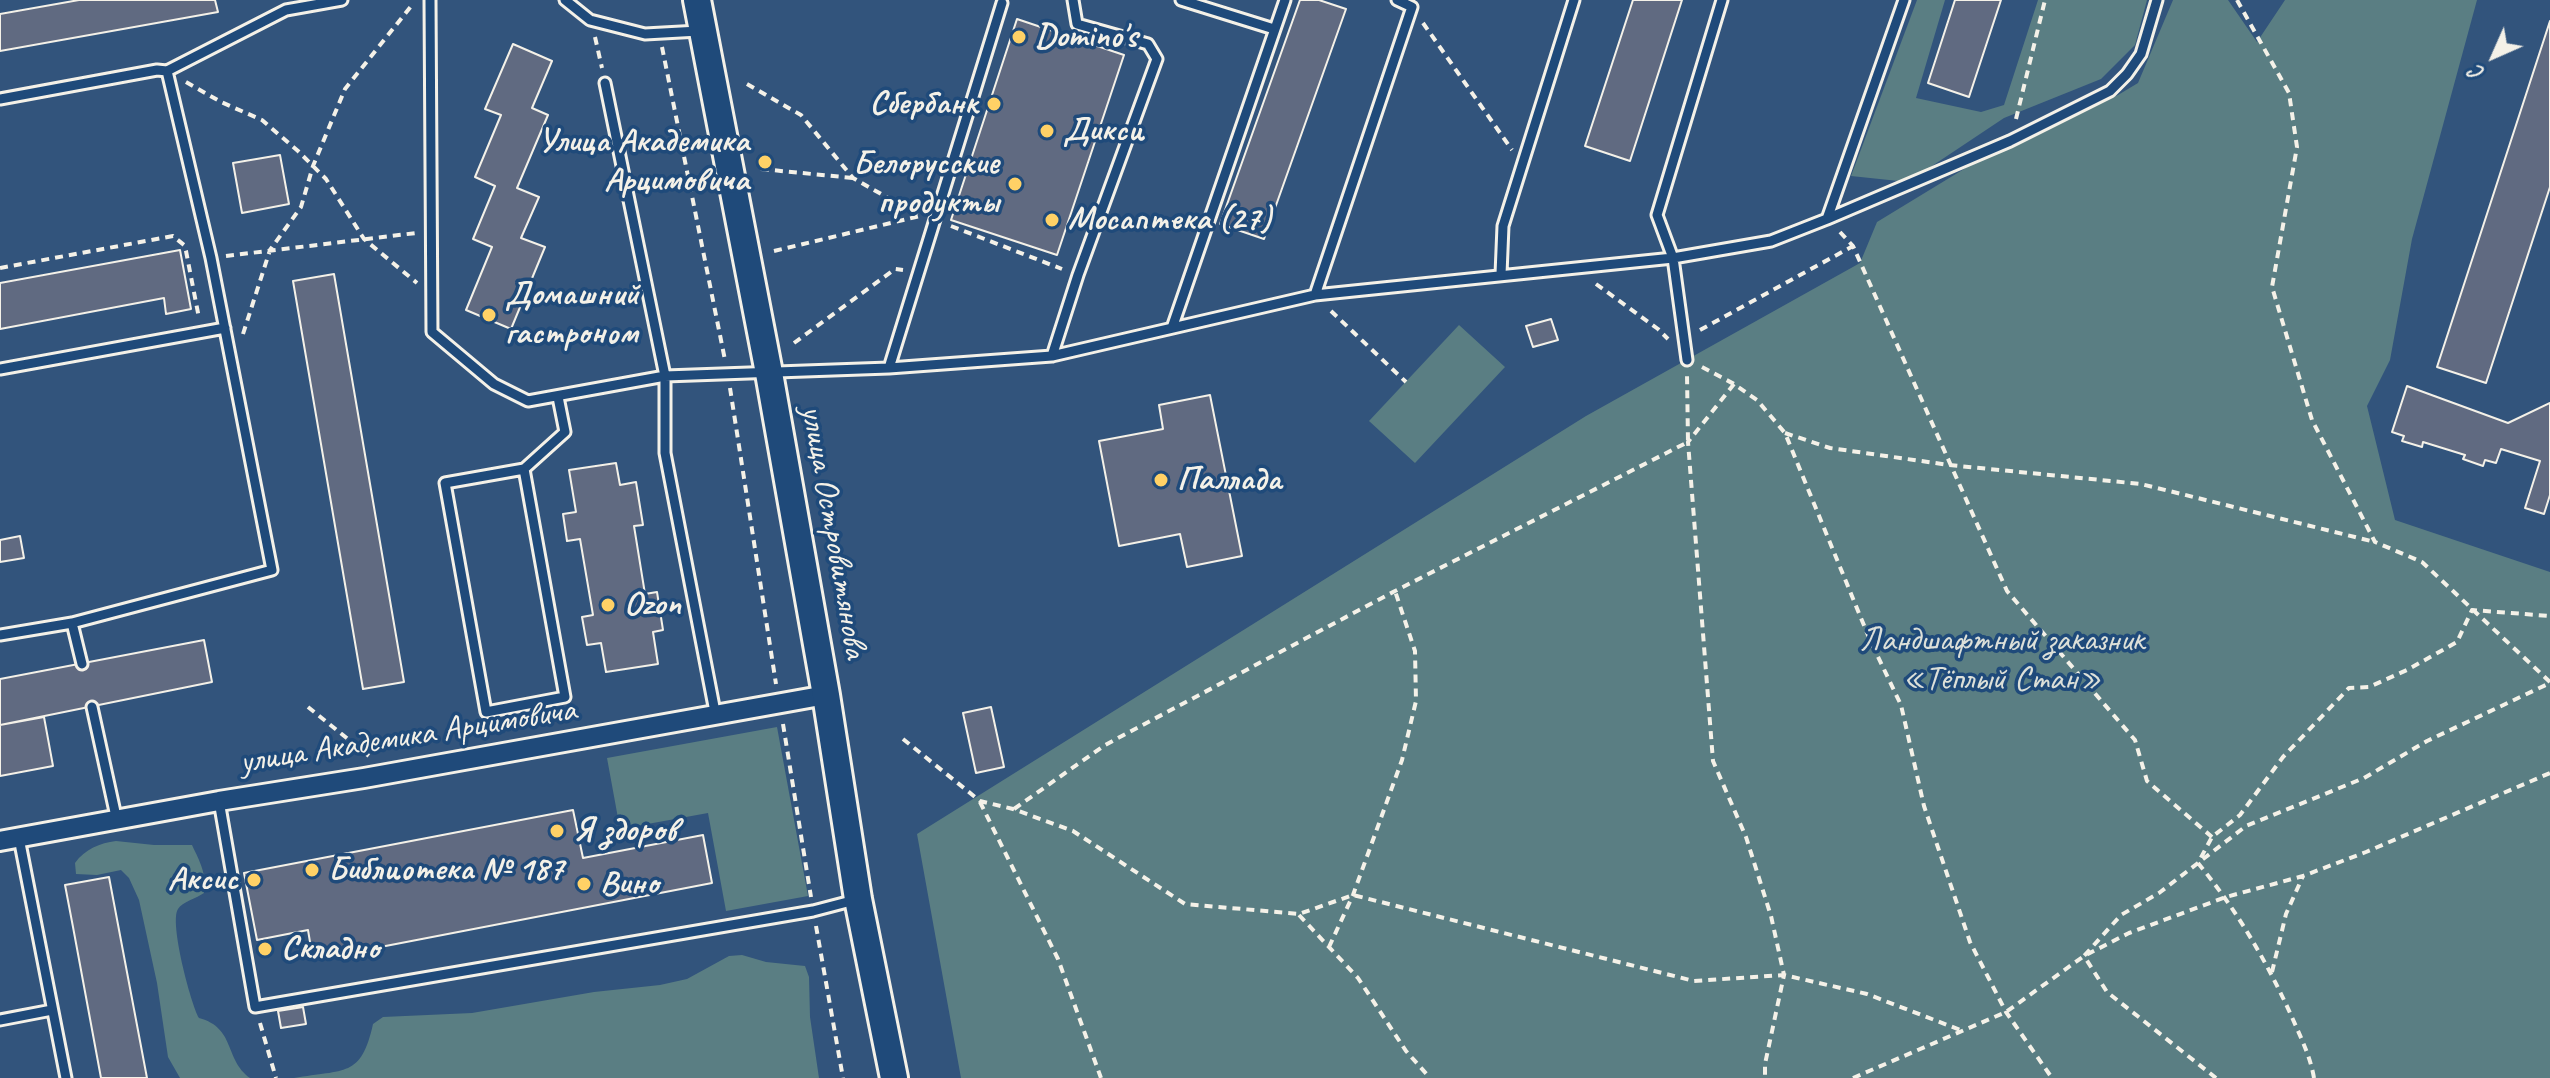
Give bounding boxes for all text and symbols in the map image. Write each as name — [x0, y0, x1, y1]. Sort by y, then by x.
north arrow — [2454, 16, 2534, 96]
place label: Domino's — [1035, 17, 1137, 57]
marker: Domino's — [1010, 28, 1028, 46]
text: С — [2463, 59, 2491, 87]
place label: Сбербанк — [869, 84, 978, 124]
marker: Сбербанк — [985, 95, 1003, 113]
place label: Дикси — [1063, 111, 1144, 151]
place label: Улица Академика Арцимовича — [538, 122, 749, 202]
marker: Дикси — [1038, 122, 1056, 140]
place label: Белорусские продукты — [853, 144, 999, 224]
marker: Улица Академика Арцимовича — [756, 153, 774, 171]
marker: Белорусские продукты — [1006, 175, 1024, 193]
place label: Мосаптека (27) — [1068, 200, 1271, 240]
marker: Мосаптека (27) — [1043, 211, 1061, 229]
place label: Домашний гастроном — [505, 275, 639, 354]
marker: Домашний гастроном — [480, 306, 498, 324]
street label: улица Островитянова — [791, 402, 875, 662]
place label: Паллада — [1177, 460, 1281, 500]
marker: Паллада — [1152, 471, 1170, 489]
place label: Ozon — [624, 585, 681, 625]
marker: Ozon — [599, 596, 617, 614]
park label: Ландшафтный заказник «Тёплый Стан» — [1860, 621, 2144, 700]
street label: улица Академика Арцимовича — [237, 690, 579, 784]
place label: Я здоров — [573, 811, 677, 851]
marker: Я здоров — [548, 822, 566, 840]
place label: Библиотека № 187 — [328, 850, 564, 890]
place label: Аксис — [168, 860, 238, 900]
marker: Библиотека № 187 — [303, 861, 321, 879]
place label: Вино — [600, 864, 659, 904]
marker: Аксис — [245, 871, 263, 889]
marker: Вино — [575, 875, 593, 893]
place label: Складно — [281, 929, 379, 969]
marker: Складно — [256, 940, 274, 958]

